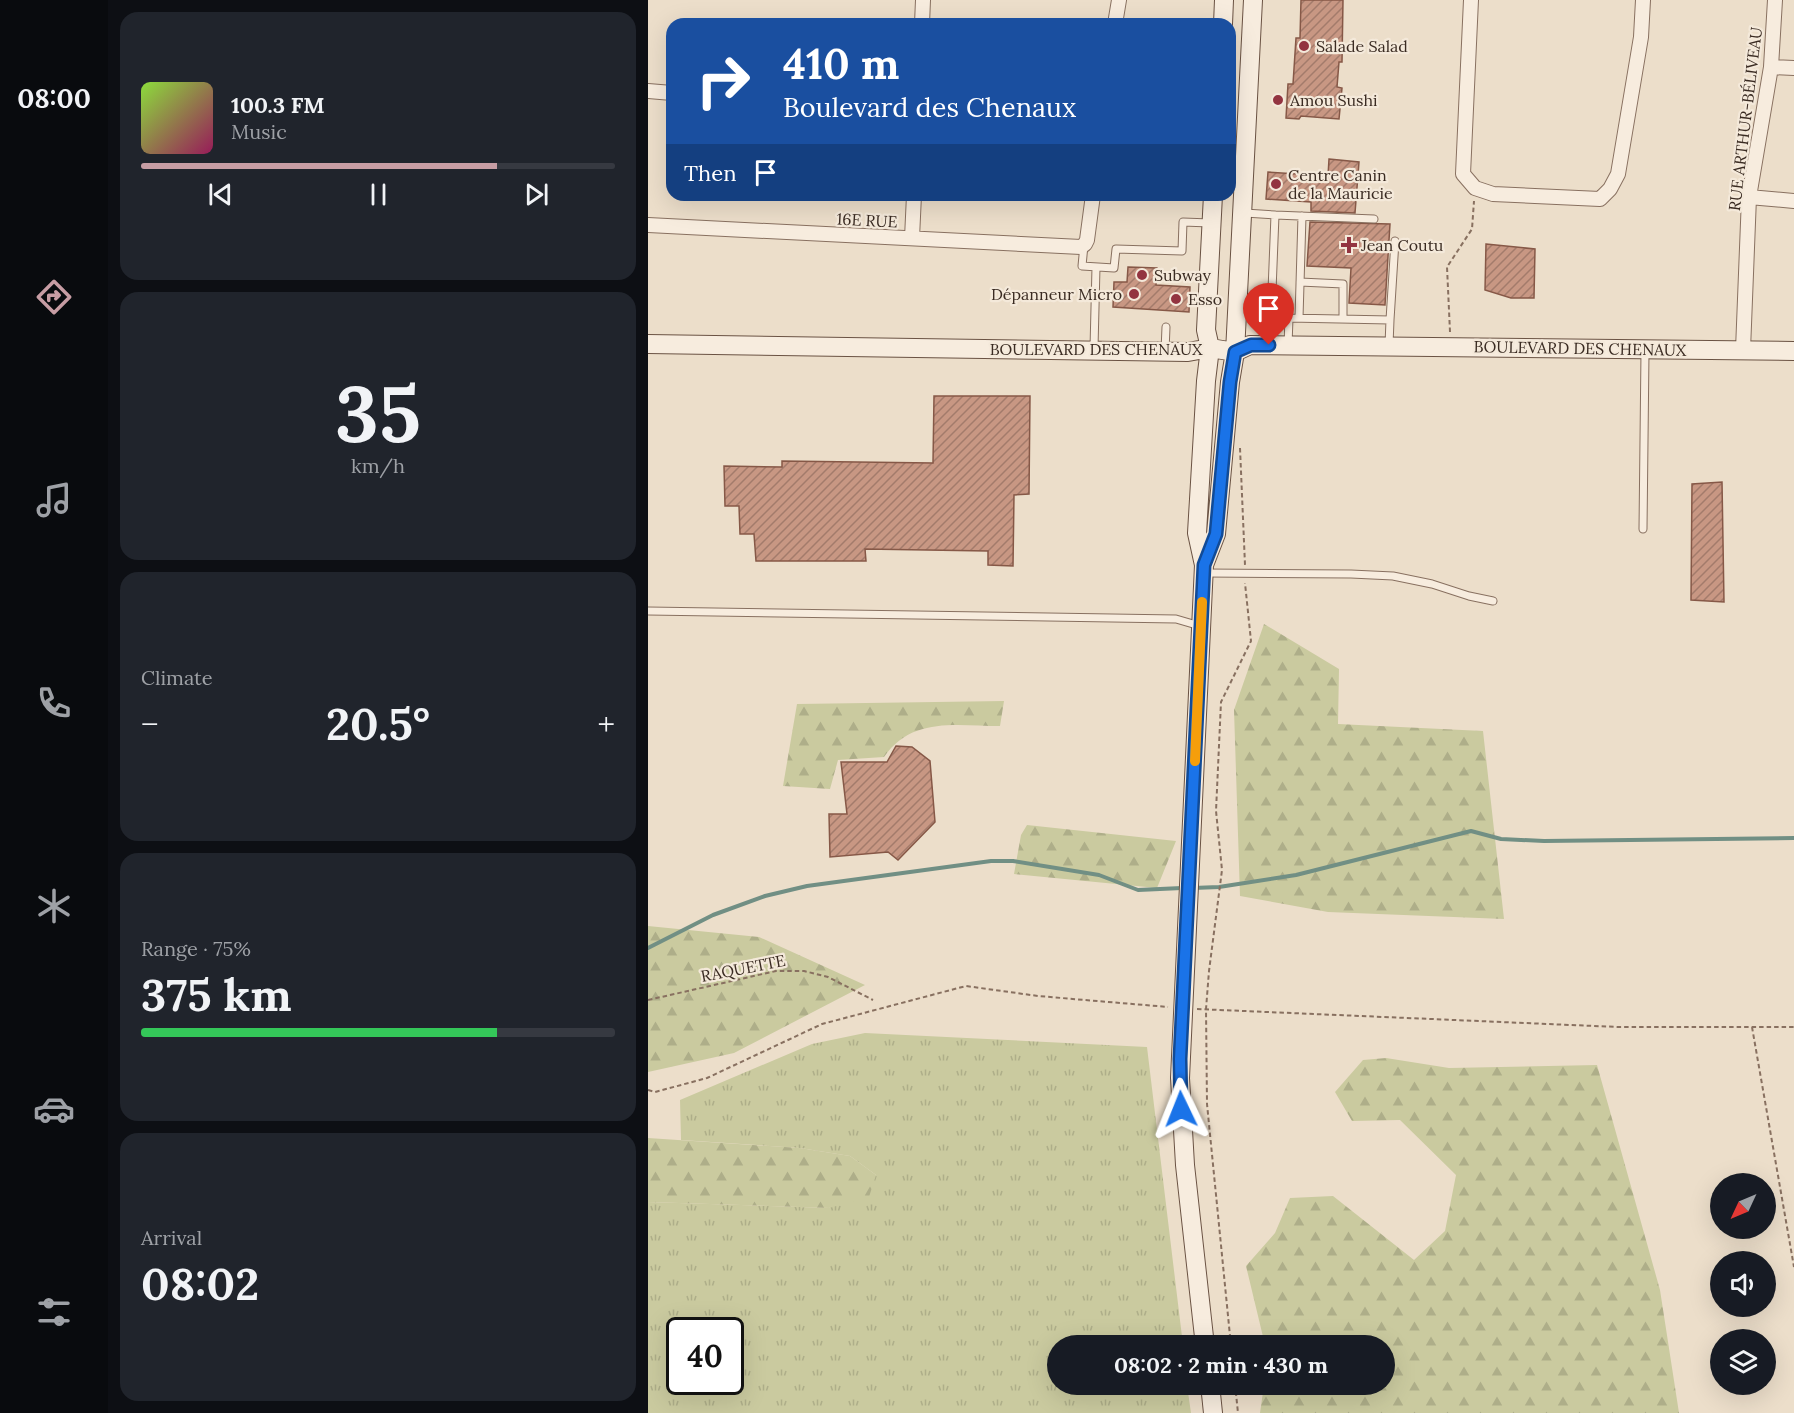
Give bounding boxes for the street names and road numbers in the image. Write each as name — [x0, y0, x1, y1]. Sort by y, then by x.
street label: RUE ARTHUR-BÉLIVEAU — [1724, 26, 1766, 212]
street label: 16E RUE — [836, 208, 898, 232]
street label: BOULEVARD DES CHENAUX — [1473, 336, 1687, 360]
street label: BOULEVARD DES CHENAUX — [990, 339, 1203, 359]
street label: RAQUETTE — [699, 950, 787, 986]

